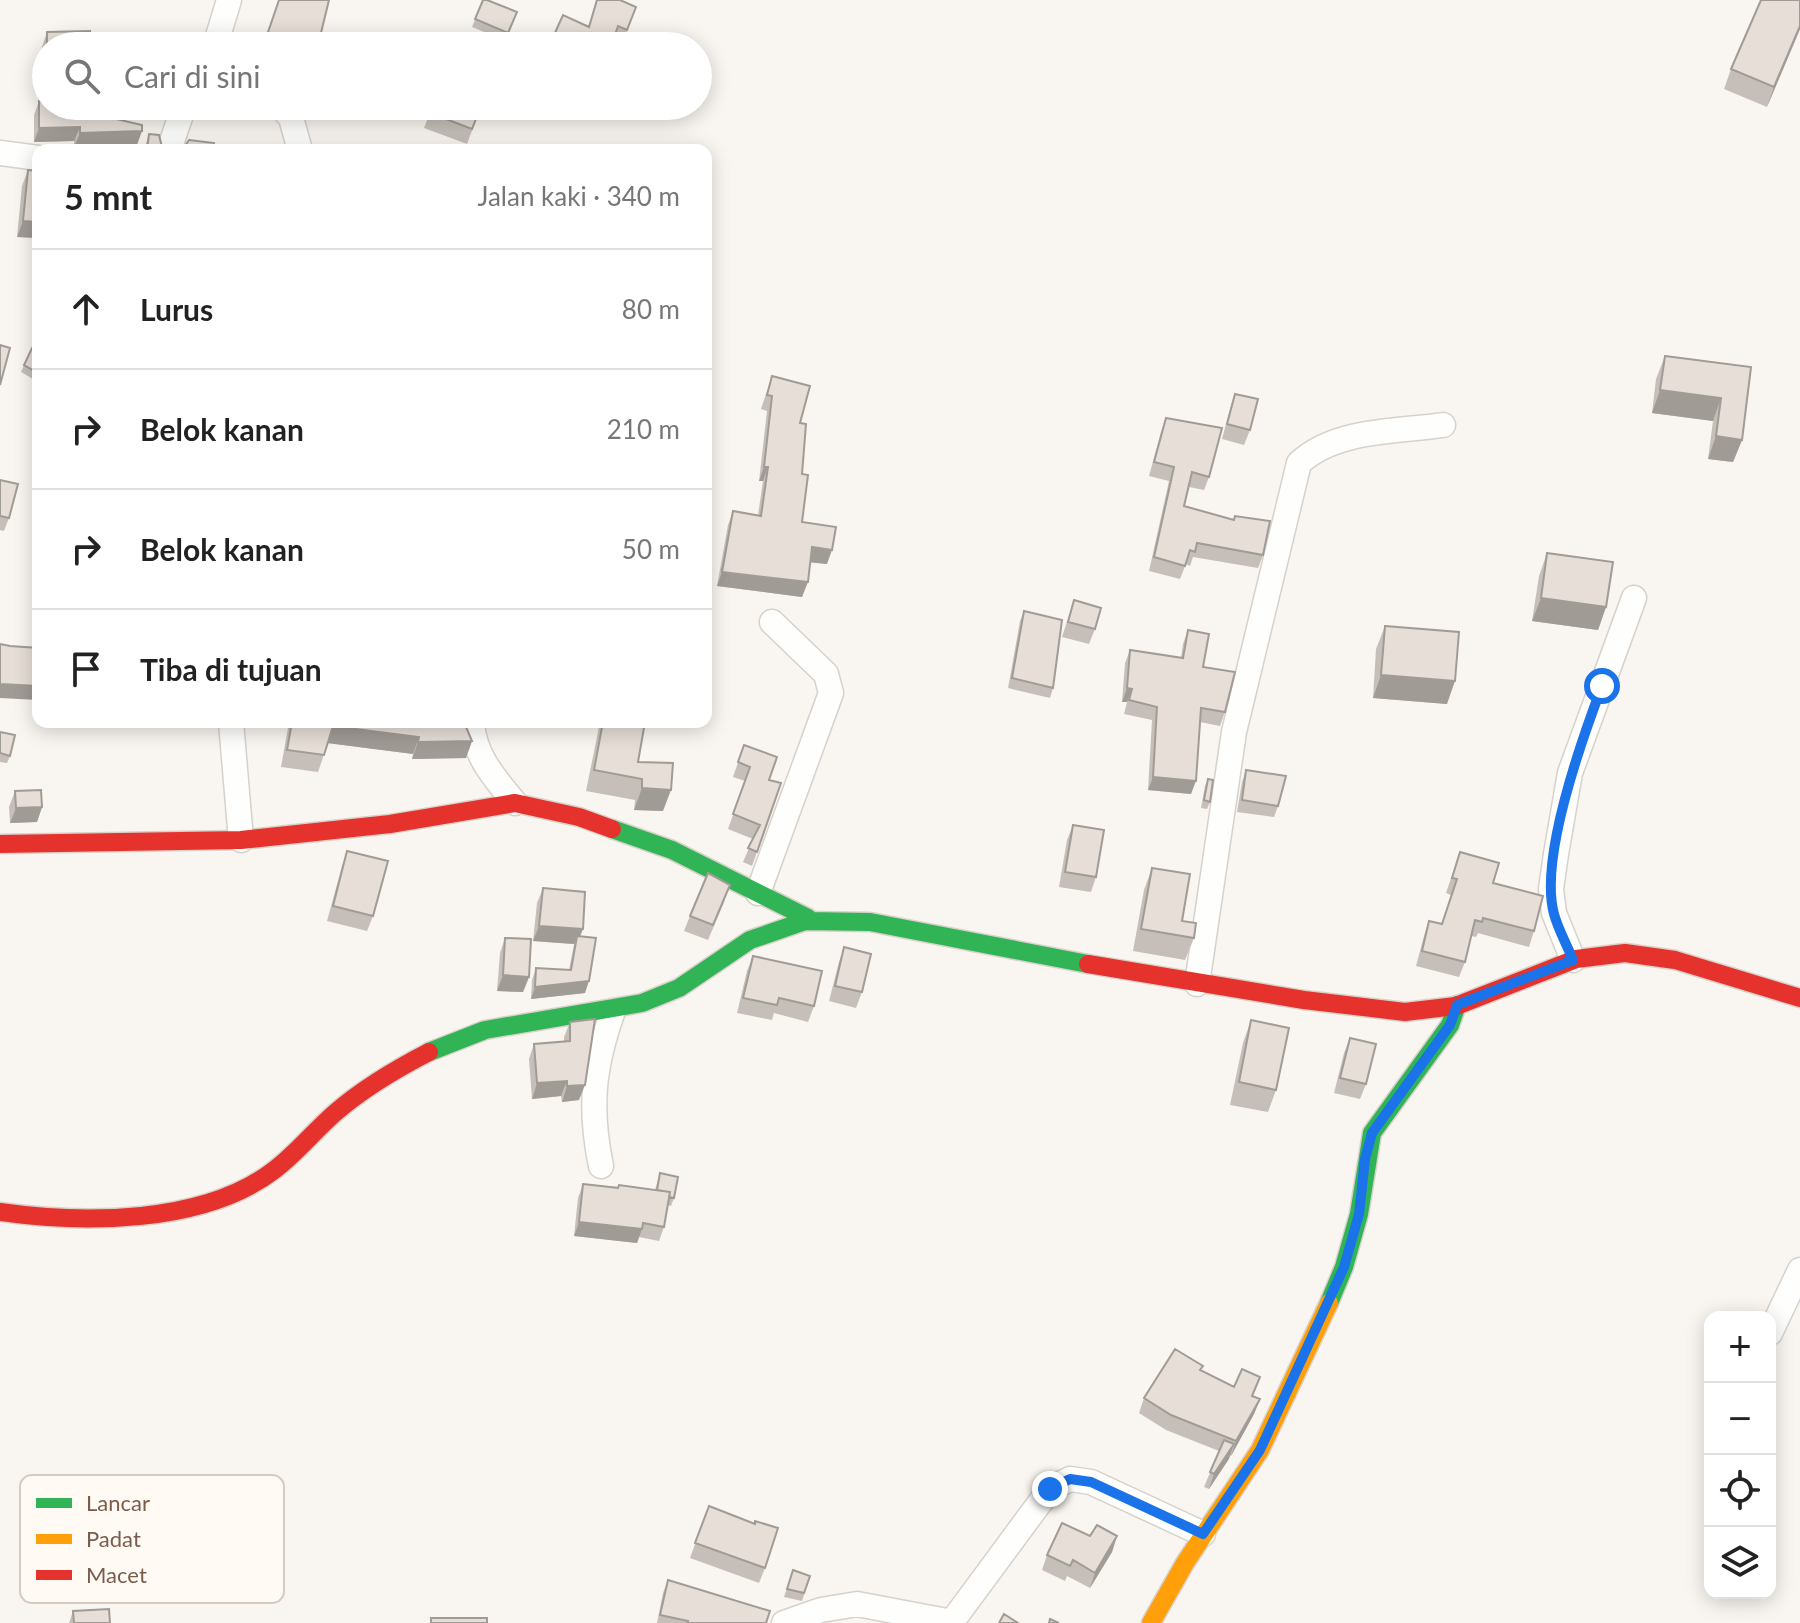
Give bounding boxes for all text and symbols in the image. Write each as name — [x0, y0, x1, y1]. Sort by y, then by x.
search box — [32, 32, 712, 120]
icon: search — [60, 54, 104, 98]
text: Cari di sini — [124, 58, 261, 94]
text: 5 mnt — [64, 176, 152, 217]
text: Jalan kaki · 340 m — [477, 180, 680, 212]
icon: ahead — [64, 287, 108, 331]
text: Lurus — [140, 291, 213, 327]
text: 80 m — [622, 293, 680, 325]
icon: right — [64, 407, 108, 451]
text: Belok kanan — [140, 411, 304, 447]
text: 210 m — [607, 413, 680, 445]
icon: right — [64, 527, 108, 571]
text: Belok kanan — [140, 531, 304, 567]
text: 50 m — [622, 533, 680, 565]
icon: arrive — [64, 647, 108, 691]
text: Tiba di tujuan — [140, 651, 322, 687]
route start — [1584, 668, 1620, 704]
map controls — [1704, 1311, 1776, 1599]
button: + — [1704, 1311, 1776, 1383]
button: − — [1704, 1383, 1776, 1455]
button: locate — [1704, 1455, 1776, 1527]
route end — [1032, 1471, 1068, 1507]
legend — [20, 1475, 284, 1603]
text: Lancar — [86, 1489, 150, 1516]
text: Padat — [86, 1525, 141, 1552]
button: layers — [1704, 1527, 1776, 1599]
text: Macet — [86, 1561, 147, 1588]

